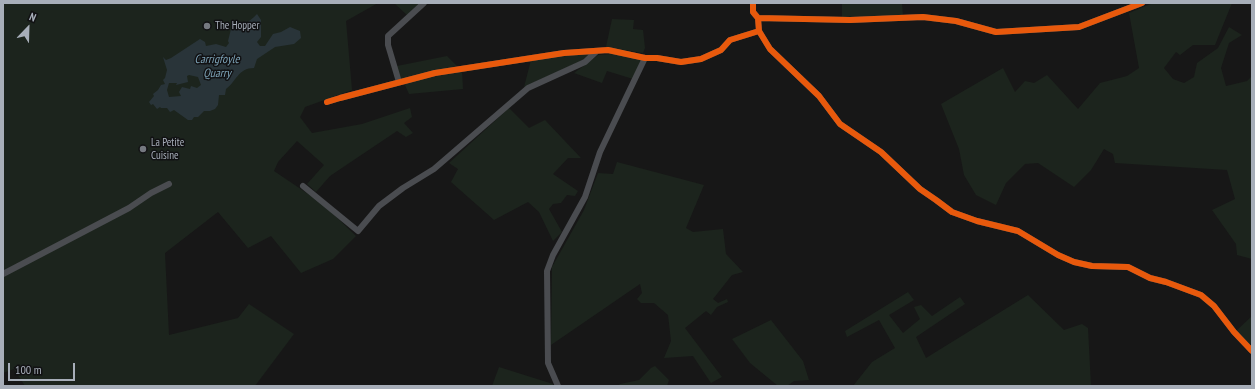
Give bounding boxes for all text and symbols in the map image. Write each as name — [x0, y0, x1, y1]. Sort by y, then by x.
north arrow — [8, 8, 48, 48]
text: N — [27, 9, 38, 25]
place label: The Hopper — [215, 19, 259, 33]
marker: The Hopper — [202, 21, 212, 31]
water label: Carrigfoyle Quarry — [195, 53, 239, 81]
place label: La Petite Cuisine — [151, 136, 184, 162]
marker: La Petite Cuisine — [138, 144, 148, 154]
scale bar — [10, 355, 77, 381]
text: 100 m — [15, 362, 42, 377]

